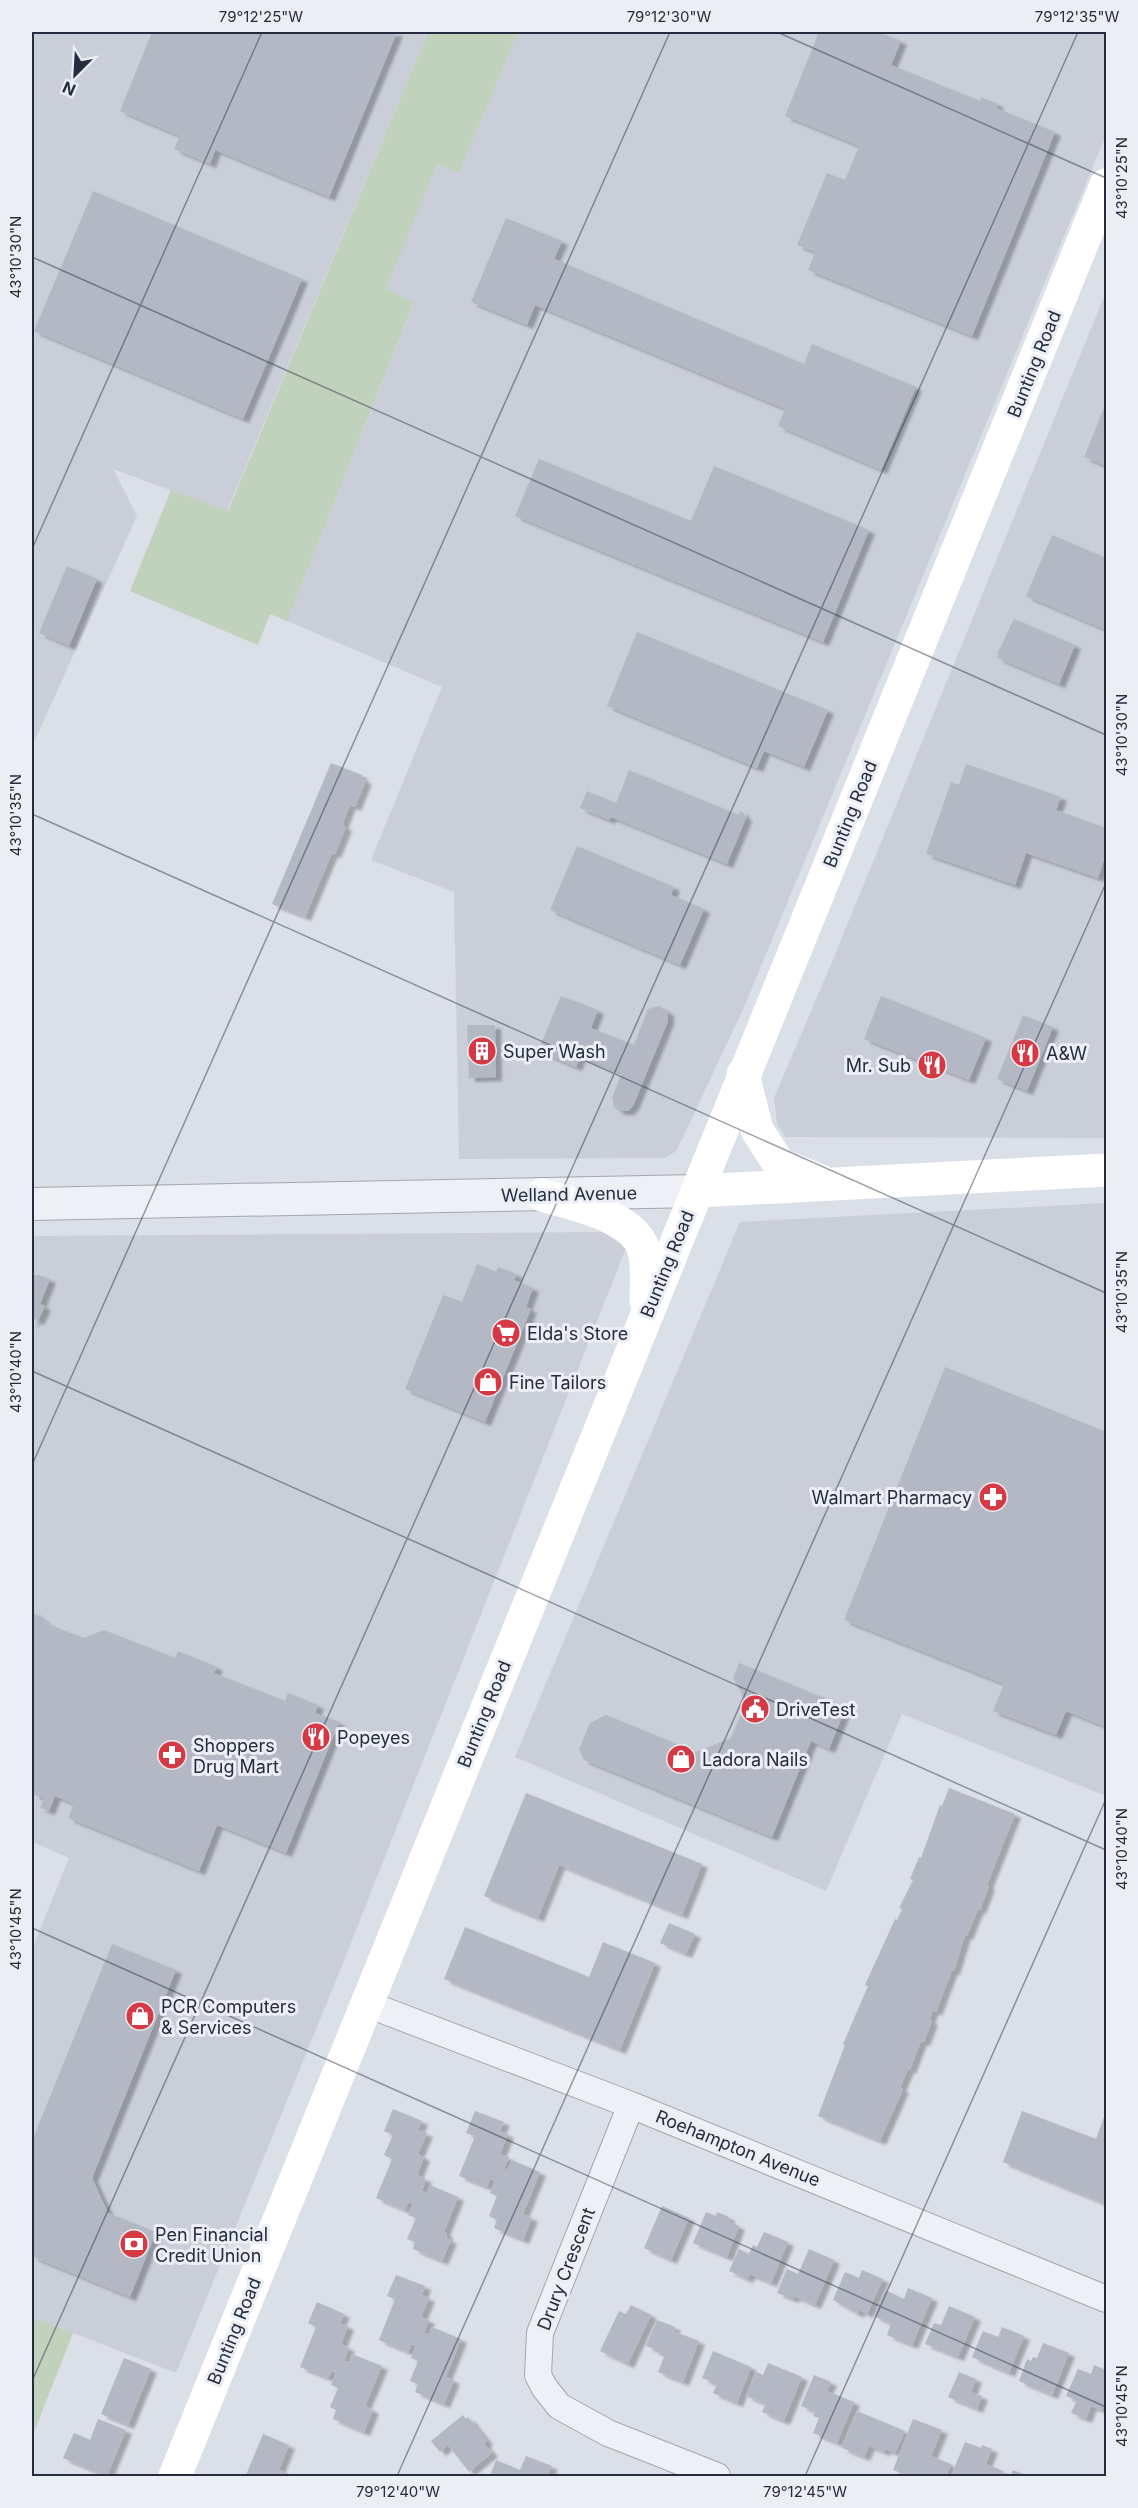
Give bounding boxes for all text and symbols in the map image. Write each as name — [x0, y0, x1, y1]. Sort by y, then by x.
text: 79°12'25"W — [219, 7, 303, 26]
text: 79°12'30"W — [627, 7, 712, 26]
text: 79°12'35"W — [1035, 7, 1119, 26]
north arrow — [45, 45, 105, 105]
text: N — [59, 77, 79, 100]
text: 43°10'25"N — [1112, 137, 1131, 219]
text: 43°10'30"N — [6, 216, 25, 298]
street label: Bunting Road — [1003, 307, 1065, 421]
text: 43°10'30"N — [1112, 694, 1131, 776]
street label: Bunting Road — [819, 757, 881, 871]
text: 43°10'35"N — [6, 774, 25, 856]
building icon: Super Wash — [466, 1035, 498, 1067]
restaurant icon: A&W — [1009, 1037, 1041, 1069]
place label: Super Wash — [503, 1041, 606, 1062]
place label: A&W — [1046, 1043, 1087, 1064]
restaurant icon: Mr. Sub — [916, 1049, 948, 1081]
place label: Mr. Sub — [846, 1055, 911, 1076]
street label: Welland Avenue — [501, 1182, 637, 1206]
street label: Bunting Road — [636, 1207, 698, 1321]
text: 43°10'35"N — [1112, 1251, 1131, 1333]
supermarket icon: Elda's Store — [490, 1317, 522, 1349]
place label: Elda's Store — [527, 1323, 628, 1344]
text: 43°10'40"N — [6, 1331, 25, 1413]
shop icon: Fine Tailors — [472, 1366, 504, 1398]
place label: Fine Tailors — [509, 1372, 606, 1393]
pharmacy icon: Walmart Pharmacy — [977, 1481, 1009, 1513]
place label: Walmart Pharmacy — [812, 1487, 972, 1508]
street label: Bunting Road — [453, 1657, 515, 1771]
public building icon: DriveTest — [739, 1693, 771, 1725]
place label: DriveTest — [776, 1699, 855, 1720]
restaurant icon: Popeyes — [300, 1721, 332, 1753]
place label: Popeyes — [337, 1727, 410, 1748]
place label: Shoppers Drug Mart — [193, 1735, 279, 1777]
pharmacy icon: Shoppers Drug Mart — [156, 1739, 188, 1771]
shop icon: Ladora Nails — [665, 1743, 697, 1775]
place label: Ladora Nails — [702, 1749, 808, 1770]
text: 43°10'40"N — [1112, 1808, 1131, 1890]
text: 43°10'45"N — [6, 1888, 25, 1970]
place label: PCR Computers & Services — [161, 1996, 296, 2038]
shop icon: PCR Computers & Services — [124, 2000, 156, 2032]
street label: Roehampton Avenue — [653, 2105, 823, 2191]
street label: Drury Crescent — [533, 2205, 599, 2333]
place label: Pen Financial Credit Union — [155, 2224, 268, 2266]
bank icon: Pen Financial Credit Union — [118, 2228, 150, 2260]
street label: Bunting Road — [203, 2274, 265, 2388]
text: 43°10'45"N — [1112, 2365, 1131, 2447]
text: 79°12'40"W — [356, 2482, 440, 2501]
text: 79°12'45"W — [763, 2482, 847, 2501]

